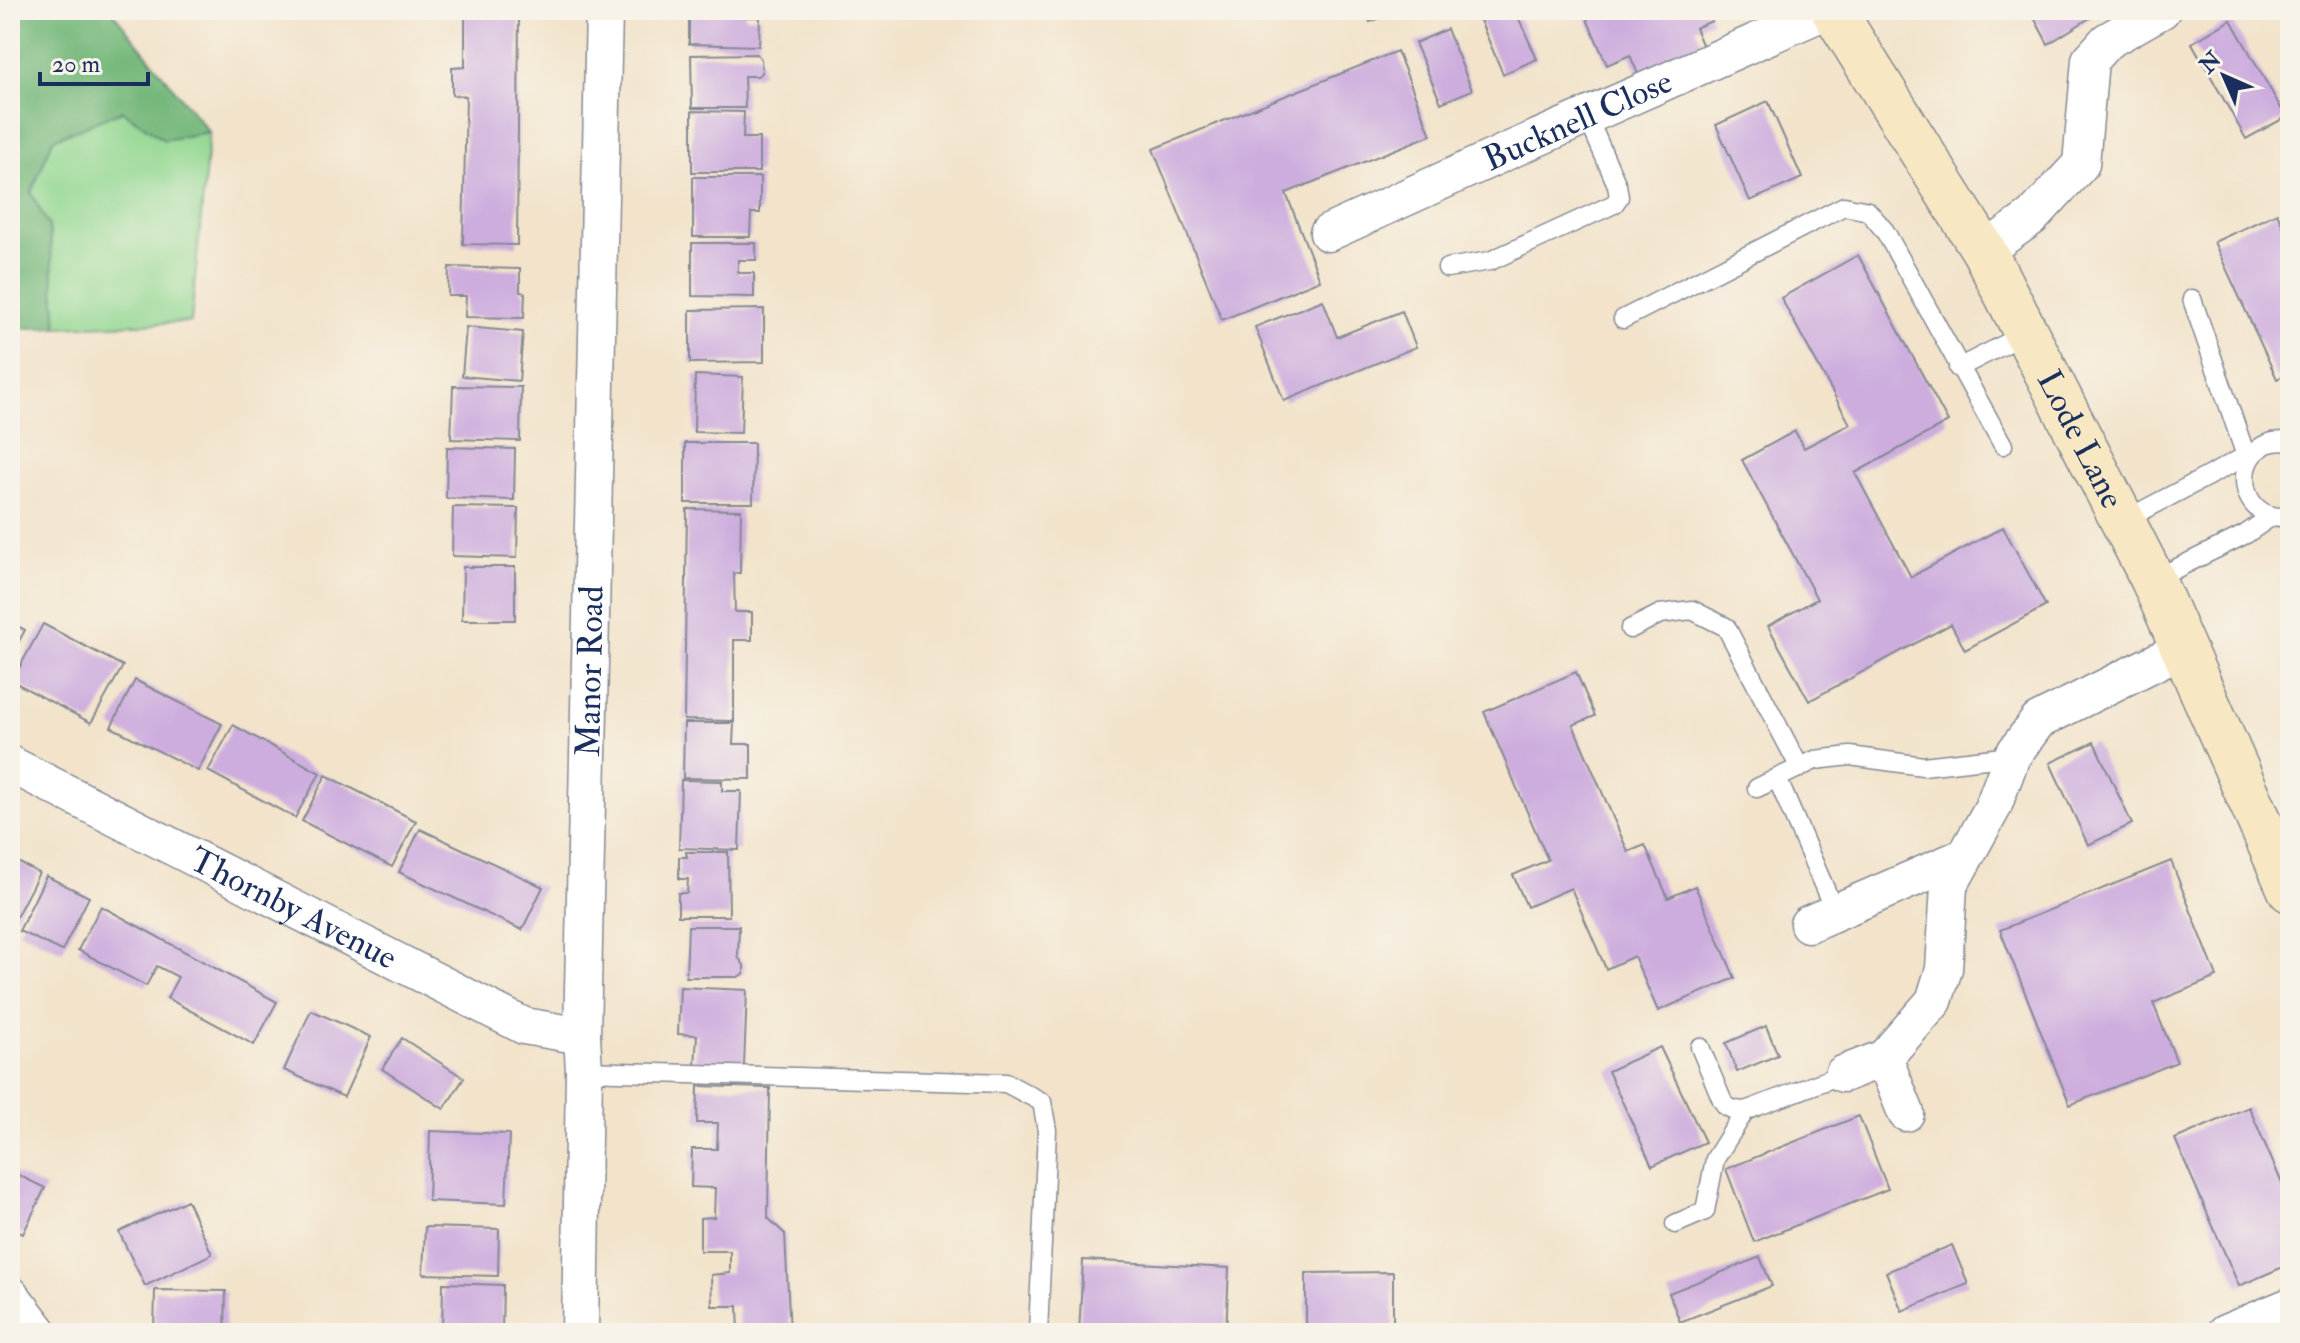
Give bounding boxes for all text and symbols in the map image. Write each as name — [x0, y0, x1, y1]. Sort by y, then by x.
scale bar — [40, 36, 148, 86]
north arrow — [2184, 36, 2264, 116]
text: N — [2193, 45, 2228, 80]
text: 20 m — [52, 49, 101, 80]
street label: Bucknell Close — [1477, 60, 1679, 181]
street label: Lode Lane — [2027, 363, 2134, 516]
street label: Manor Road — [566, 585, 613, 757]
street label: Thornby Avenue — [183, 838, 404, 979]

